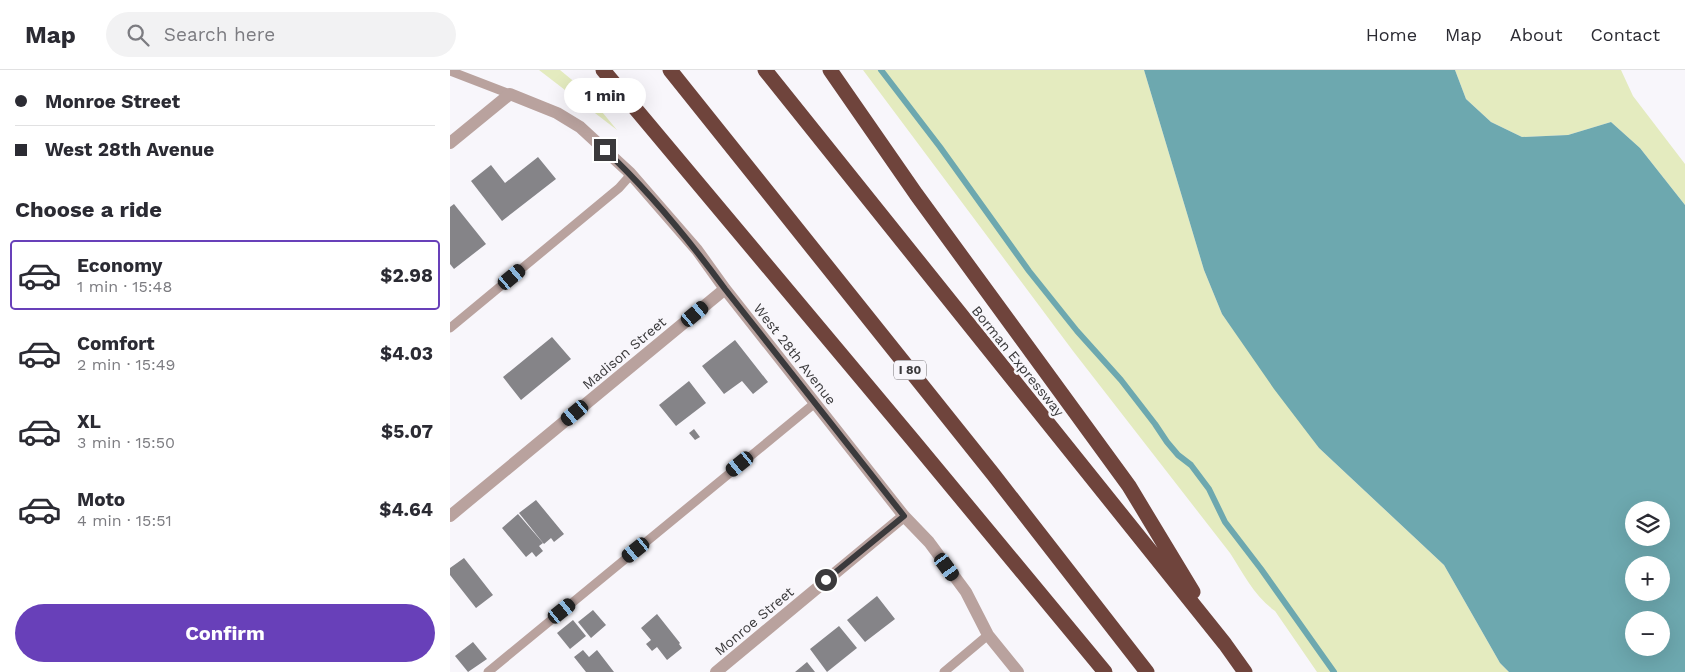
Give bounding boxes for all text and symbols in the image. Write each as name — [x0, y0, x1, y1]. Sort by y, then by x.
search box — [106, 12, 456, 57]
text: Map — [25, 21, 76, 49]
icon: search — [124, 21, 152, 49]
text: Search here — [164, 23, 275, 46]
text: Home — [1366, 24, 1417, 45]
text: Map — [1445, 24, 1482, 45]
text: About — [1510, 24, 1562, 45]
text: Contact — [1590, 24, 1660, 45]
callout: 1 min — [564, 78, 646, 112]
text: 1 min — [584, 86, 626, 105]
text: Monroe Street — [45, 90, 180, 113]
text: West 28th Avenue — [45, 138, 214, 161]
route end — [594, 139, 616, 161]
text: Choose a ride — [15, 197, 162, 222]
icon: car — [17, 253, 62, 298]
text: Economy — [77, 254, 162, 277]
car — [495, 262, 528, 292]
text: $2.98 — [380, 264, 433, 287]
text: 1 min · 15:48 — [77, 277, 172, 296]
car — [678, 299, 711, 329]
street label: West 28th Avenue — [750, 300, 840, 408]
street label: Borman Expressway — [969, 303, 1068, 420]
street label: Madison Street — [579, 313, 669, 392]
icon: car — [17, 331, 62, 376]
text: Comfort — [77, 332, 155, 355]
text: $4.03 — [380, 342, 433, 365]
text: 2 min · 15:49 — [77, 355, 175, 374]
road number: I 80 — [894, 360, 926, 380]
car — [558, 398, 591, 428]
icon: car — [17, 409, 62, 454]
text: XL — [77, 410, 101, 433]
text: $5.07 — [381, 420, 433, 443]
text: 3 min · 15:50 — [77, 433, 175, 452]
car — [723, 449, 756, 479]
icon: car — [17, 487, 62, 532]
text: Moto — [77, 488, 125, 511]
text: $4.64 — [379, 498, 433, 521]
map controls — [1625, 501, 1670, 656]
button: layers — [1625, 501, 1670, 546]
text: 4 min · 15:51 — [77, 511, 172, 530]
car — [619, 535, 652, 565]
car — [932, 550, 961, 584]
button: + — [1625, 556, 1670, 601]
route start — [815, 569, 837, 591]
street label: Monroe Street — [711, 583, 797, 659]
car — [545, 596, 578, 626]
button: Confirm — [15, 604, 435, 662]
button: − — [1625, 611, 1670, 656]

